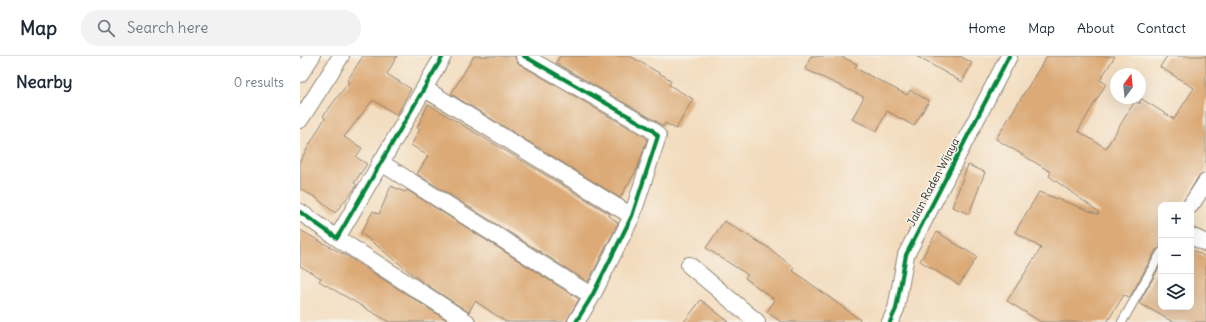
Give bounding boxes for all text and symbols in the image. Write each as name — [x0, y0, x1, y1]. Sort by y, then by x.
search box — [81, 10, 361, 46]
text: Map — [20, 16, 57, 40]
icon: search — [95, 17, 117, 39]
text: Search here — [127, 18, 208, 37]
text: Home — [968, 19, 1006, 37]
text: Map — [1028, 19, 1055, 37]
text: About — [1077, 19, 1115, 37]
text: Contact — [1137, 19, 1186, 37]
north arrow — [1110, 68, 1146, 104]
text: Nearby — [16, 71, 72, 93]
text: 0 results — [234, 74, 284, 91]
street label: Jalan Raden Wijaya — [904, 136, 962, 228]
map controls — [1158, 202, 1194, 310]
button: + — [1158, 202, 1194, 238]
button: − — [1158, 238, 1194, 274]
button: layers — [1158, 274, 1194, 310]

